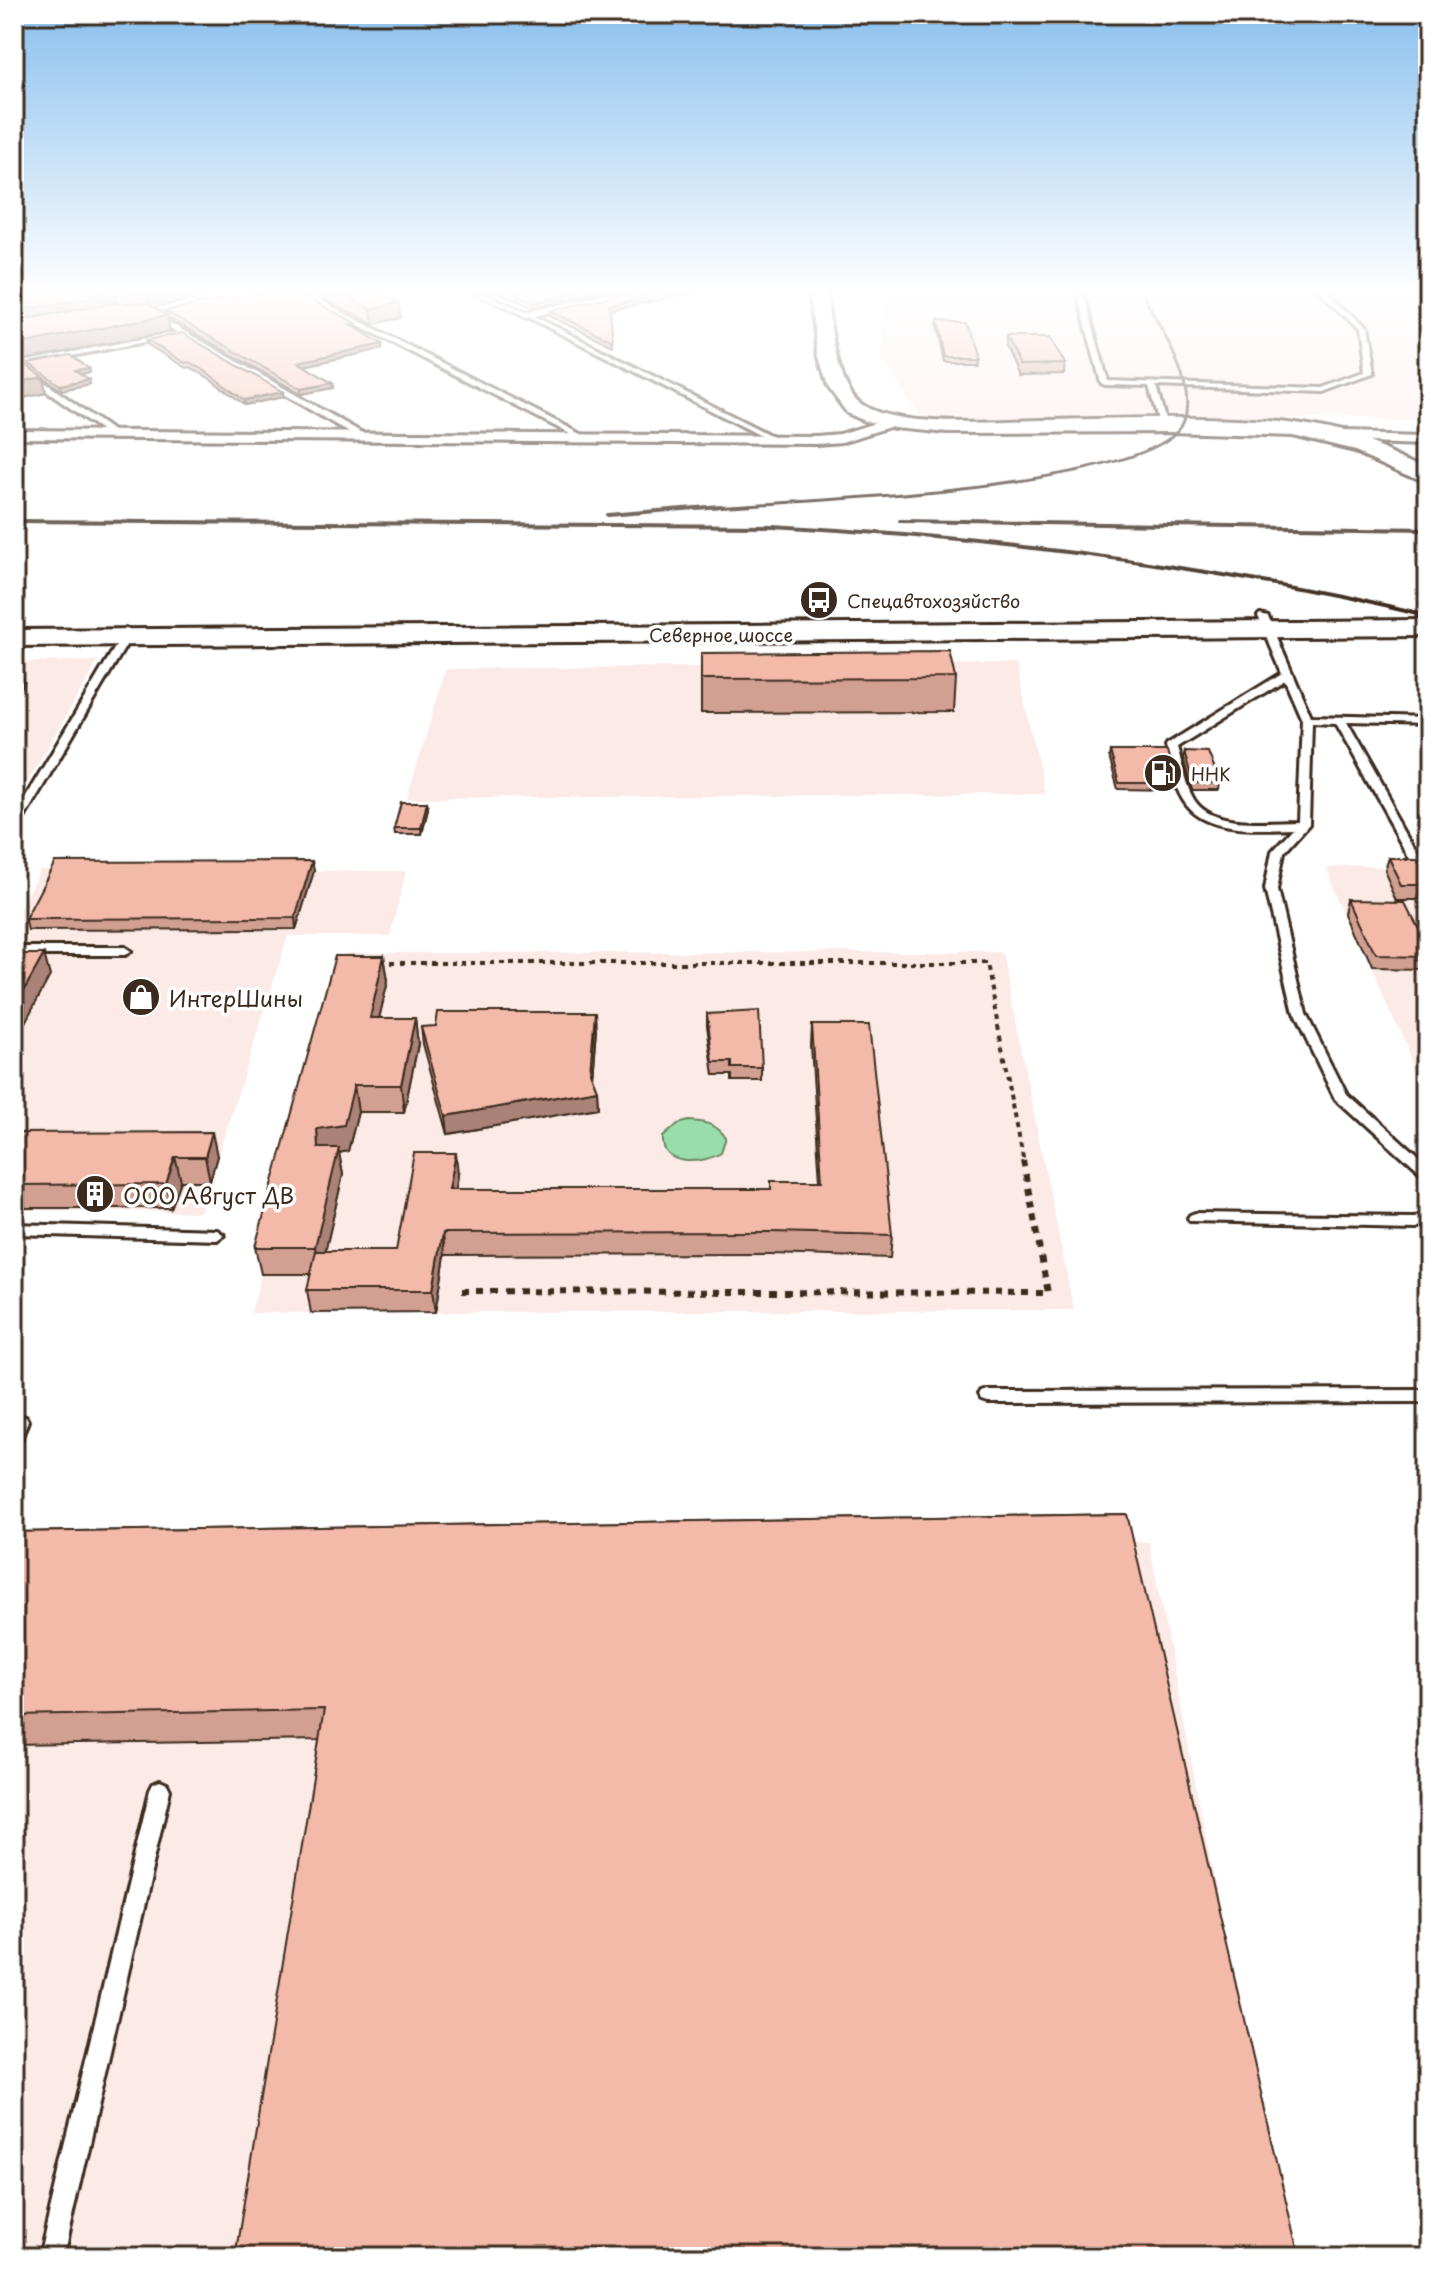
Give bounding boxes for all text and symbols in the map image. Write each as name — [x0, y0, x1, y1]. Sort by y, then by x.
bus stop icon: Спецавтохозяйство — [798, 579, 840, 621]
place label: Спецавтохозяйство — [847, 587, 1020, 614]
street label: Северное шоссе — [649, 621, 793, 648]
fuel station icon: ННК — [1142, 752, 1184, 794]
place label: ННК — [1191, 760, 1230, 787]
shop icon: ИнтерШины — [120, 976, 162, 1018]
place label: ИнтерШины — [169, 981, 303, 1014]
building icon: ООО Август ДВ — [74, 1173, 116, 1215]
place label: ООО Август ДВ — [123, 1178, 294, 1211]

